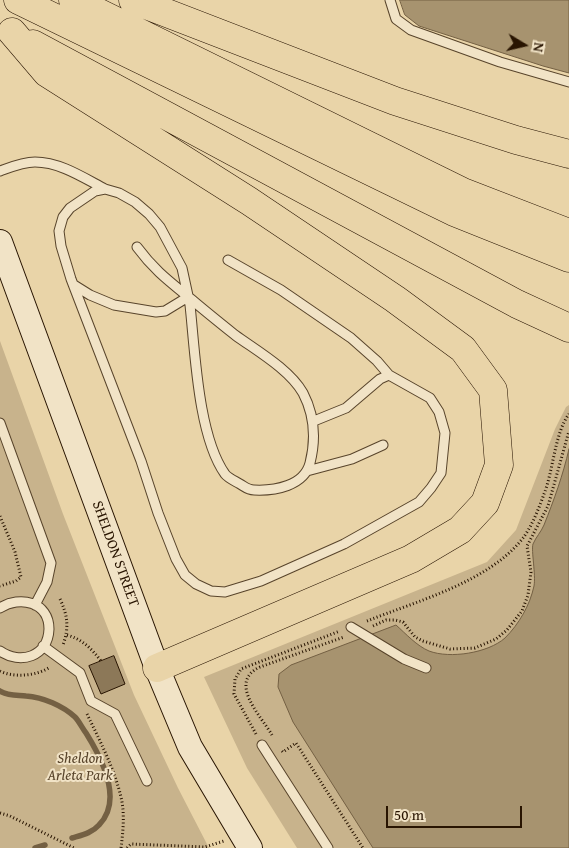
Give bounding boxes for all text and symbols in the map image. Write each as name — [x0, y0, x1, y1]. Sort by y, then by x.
north arrow — [499, 20, 549, 70]
text: N — [528, 41, 549, 54]
street label: SHELDON STREET — [87, 499, 143, 609]
park label: Sheldon Arleta Park — [47, 750, 113, 785]
scale bar — [389, 796, 525, 828]
text: 50 m — [394, 804, 424, 825]

